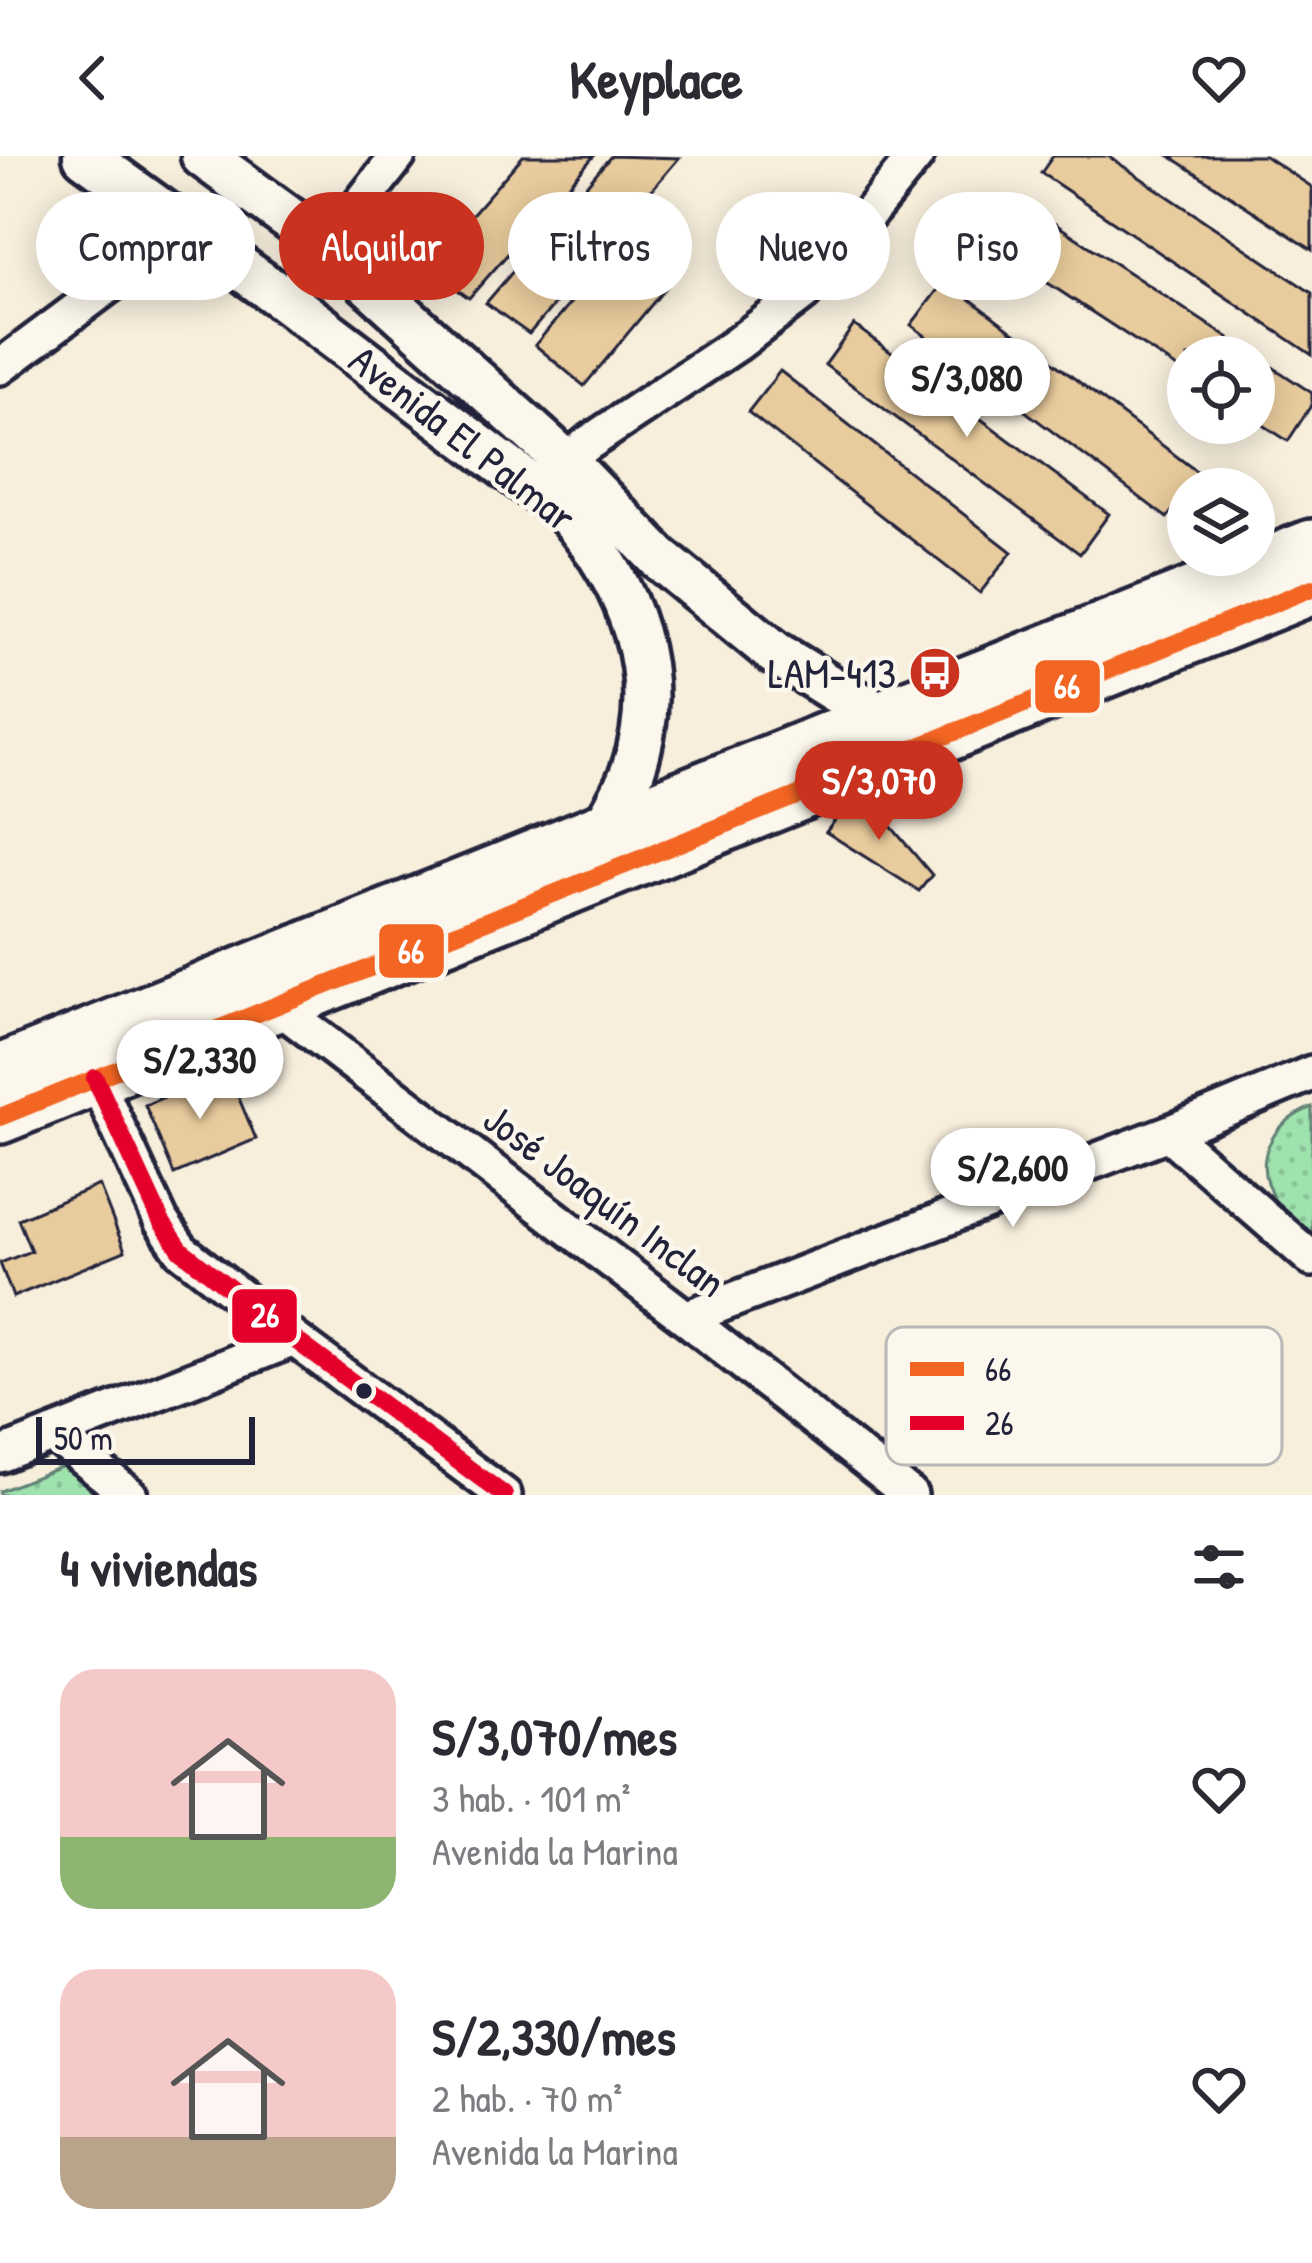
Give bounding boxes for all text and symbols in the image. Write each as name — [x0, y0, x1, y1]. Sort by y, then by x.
text: Keyplace — [569, 42, 743, 115]
icon: back — [60, 45, 126, 111]
icon: heart — [1186, 45, 1252, 111]
chip: Comprar — [36, 192, 255, 300]
chip: Alquilar — [279, 192, 484, 300]
chip: Filtros — [508, 192, 692, 300]
chip: Nuevo — [716, 192, 890, 300]
chip: Piso — [914, 192, 1061, 300]
street label: Avenida El Palmar — [338, 331, 589, 544]
map controls — [1167, 336, 1275, 576]
button: locate — [1167, 336, 1275, 444]
pin: S/3,080 — [856, 338, 1078, 440]
text: S/3,080 — [911, 350, 1023, 403]
button: layers — [1167, 468, 1275, 576]
place label: LAM-413 — [768, 644, 896, 701]
bus stop icon: LAM-413 — [907, 645, 963, 701]
line badge: 66 — [1033, 658, 1102, 715]
text: 66 — [1054, 664, 1080, 708]
pin: S/3,070 — [768, 741, 990, 843]
text: S/3,070 — [822, 753, 936, 806]
line badge: 66 — [377, 922, 446, 980]
text: 66 — [398, 929, 424, 973]
pin: S/2,330 — [89, 1020, 311, 1122]
text: S/2,330 — [144, 1032, 256, 1085]
street label: José Joaquín Inclan — [472, 1090, 738, 1310]
pin: S/2,600 — [902, 1128, 1124, 1230]
text: S/2,600 — [957, 1140, 1069, 1193]
line badge: 26 — [230, 1287, 299, 1345]
text: 26 — [251, 1293, 279, 1337]
legend — [886, 1327, 1282, 1465]
text: 66 — [985, 1347, 1011, 1391]
unlabelled marker — [353, 1380, 375, 1402]
text: 26 — [985, 1401, 1014, 1445]
scale bar — [36, 1411, 255, 1464]
text: 50 m — [54, 1416, 113, 1460]
text: 4 viviendas — [60, 1533, 257, 1602]
icon: filters — [1186, 1534, 1252, 1600]
text: S/3,070/mes — [432, 1702, 677, 1771]
icon: home — [156, 1717, 300, 1861]
icon: heart — [1186, 1756, 1252, 1822]
text: 3 hab. · 101 m² — [432, 1771, 631, 1824]
text: Avenida la Marina — [432, 1824, 678, 1877]
text: S/2,330/mes — [432, 2002, 676, 2071]
icon: home — [156, 2017, 300, 2161]
icon: heart — [1186, 2056, 1252, 2122]
text: 2 hab. · 70 m² — [432, 2071, 622, 2124]
text: Avenida la Marina — [432, 2124, 678, 2177]

